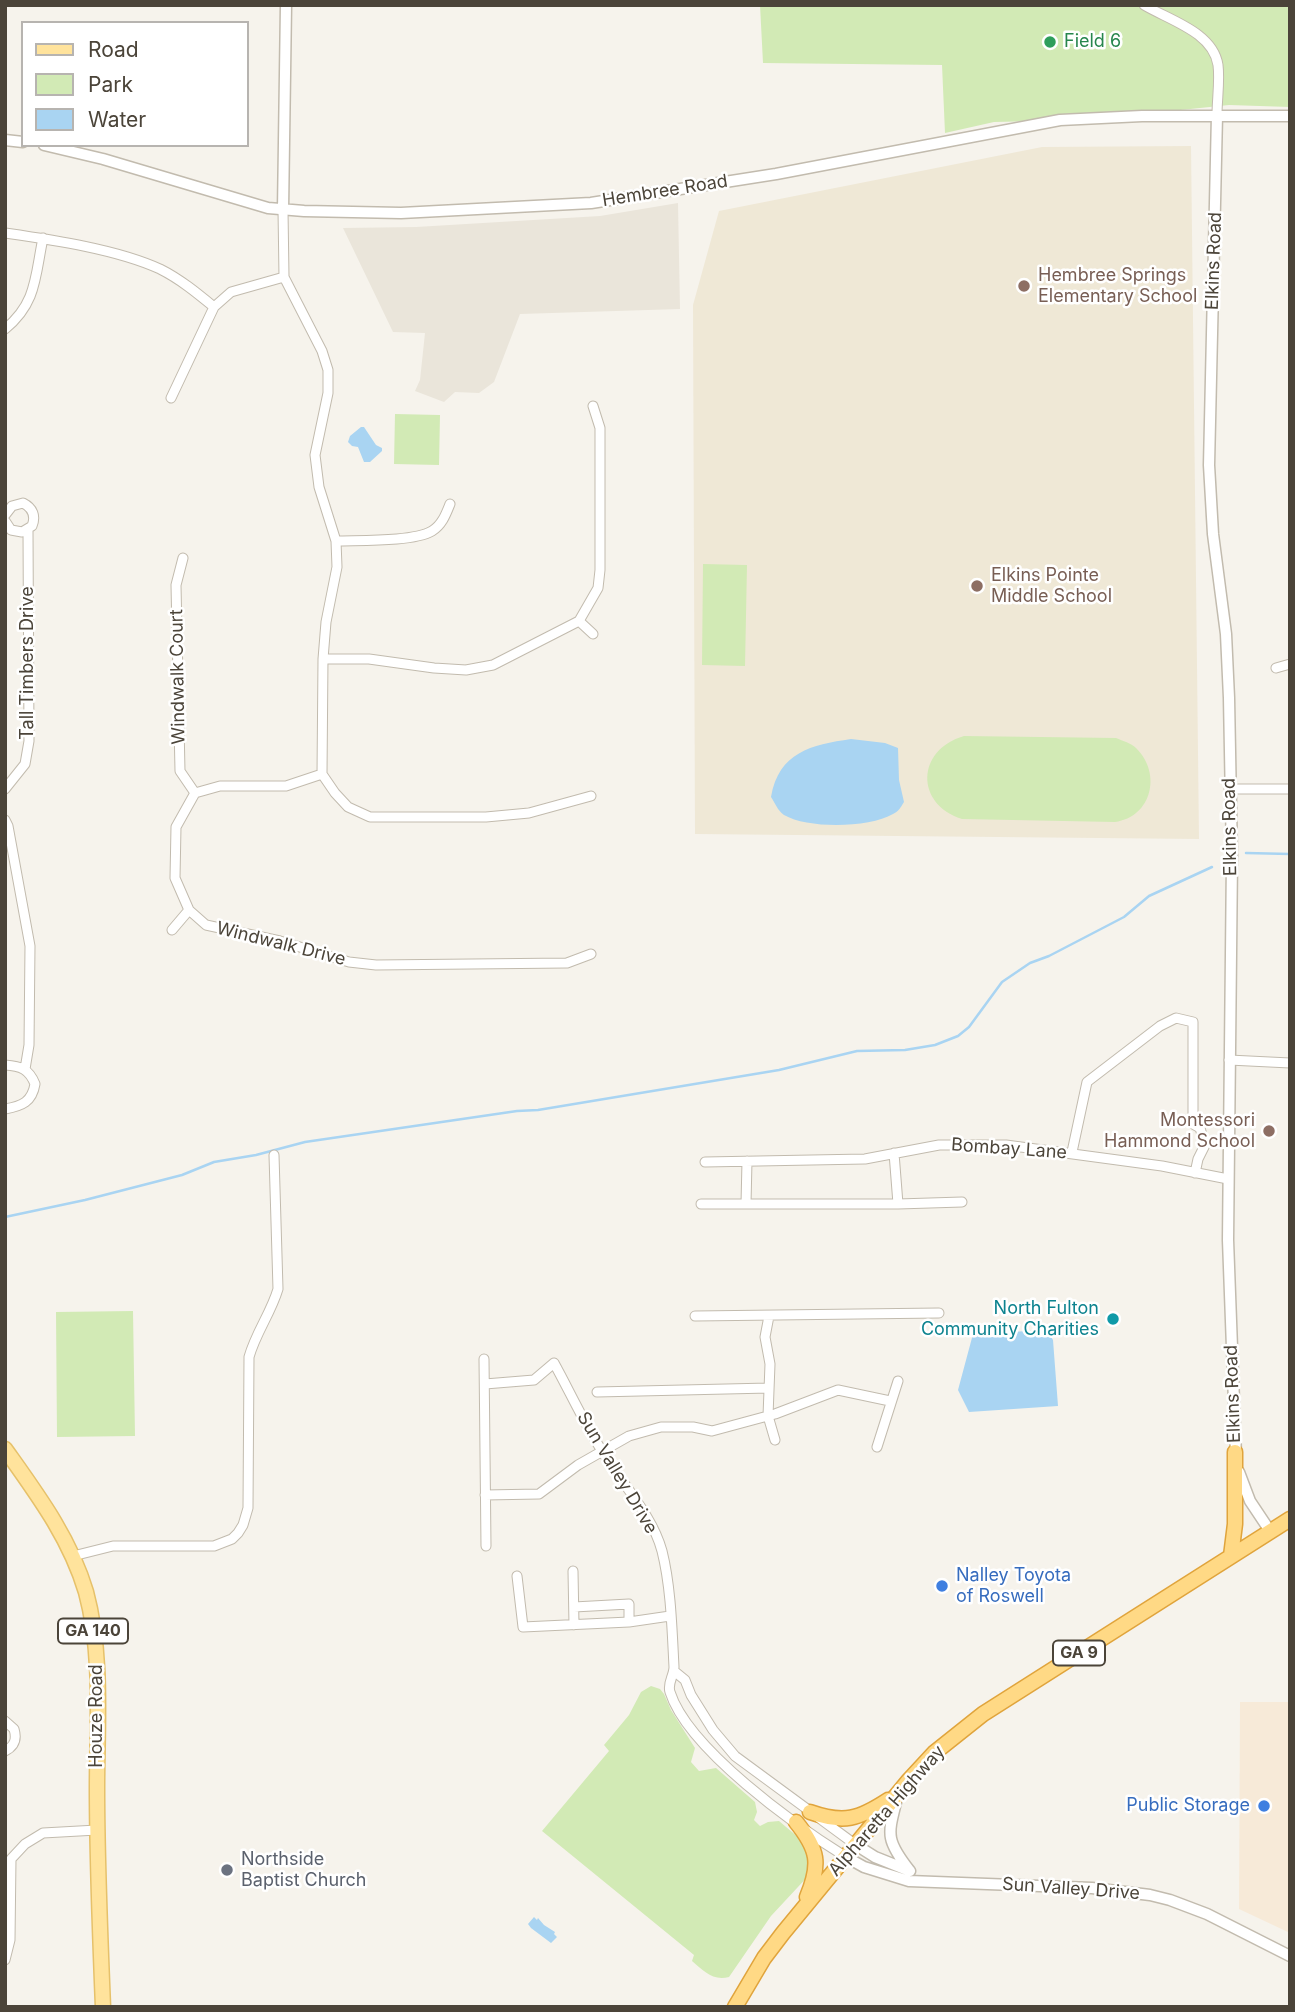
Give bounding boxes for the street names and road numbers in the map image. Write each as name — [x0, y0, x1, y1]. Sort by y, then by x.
street label: Hembree Road — [601, 170, 729, 212]
street label: Elkins Road — [1201, 212, 1227, 310]
street label: Tall Timbers Drive — [17, 586, 39, 740]
street label: Windwalk Court — [166, 609, 190, 745]
street label: Elkins Road — [1218, 778, 1242, 876]
street label: Windwalk Drive — [214, 917, 348, 971]
street label: Bombay Lane — [950, 1134, 1068, 1164]
street label: Elkins Road — [1220, 1345, 1246, 1443]
street label: Sun Valley Drive — [572, 1408, 662, 1538]
road number: GA 140 — [58, 1618, 128, 1644]
road number: GA 9 — [1053, 1640, 1105, 1666]
street label: Houze Road — [86, 1664, 108, 1768]
street label: Alpharetta Highway — [824, 1741, 950, 1881]
street label: Sun Valley Drive — [1001, 1873, 1141, 1905]

